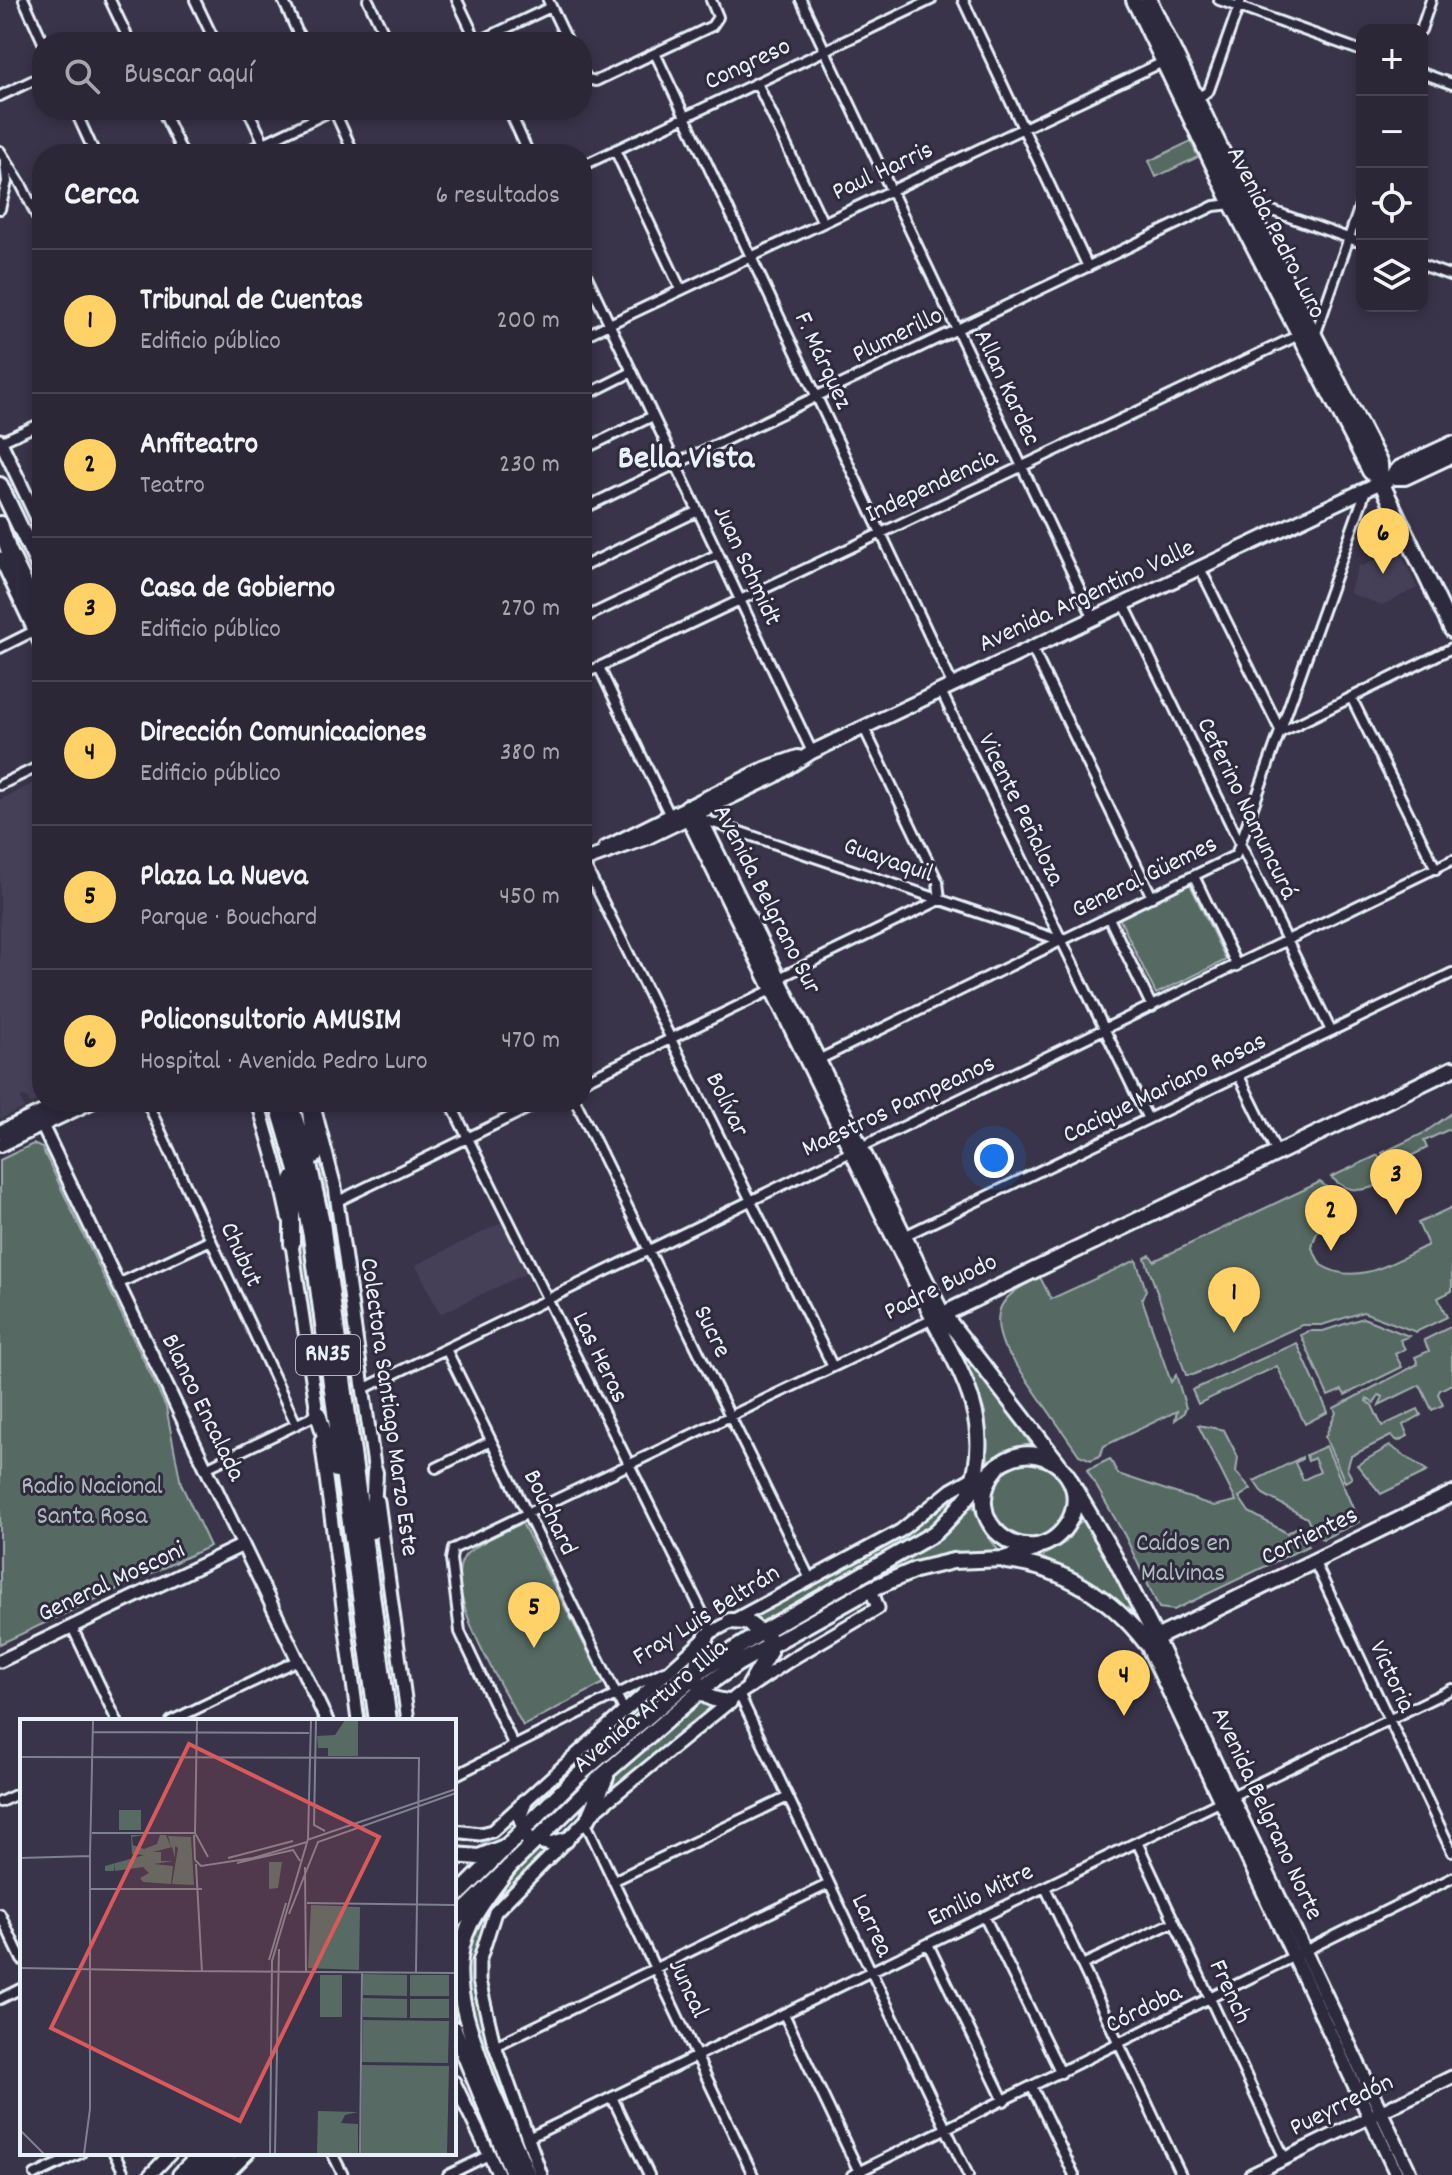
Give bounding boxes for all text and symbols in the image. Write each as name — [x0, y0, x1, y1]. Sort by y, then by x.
map controls — [1356, 24, 1428, 312]
button: + — [1356, 24, 1428, 96]
street label: Congreso — [699, 29, 797, 101]
search box — [32, 32, 592, 120]
icon: search — [60, 54, 104, 98]
text: Buscar aquí — [124, 55, 254, 98]
button: − — [1356, 96, 1428, 168]
street label: Paul Harris — [826, 132, 940, 212]
street label: Avenida Pedro Luro — [1216, 140, 1334, 326]
button: locate — [1356, 168, 1428, 240]
text: Cerca — [64, 172, 138, 221]
text: 6 resultados — [435, 178, 560, 215]
button: layers — [1356, 240, 1428, 312]
text: Tribunal de Cuentas — [140, 281, 363, 324]
street label: Plumerillo — [846, 298, 950, 374]
text: 1 — [87, 303, 93, 340]
text: 200 m — [496, 303, 560, 340]
street label: F. Márquez — [783, 306, 861, 416]
text: Edificio público — [140, 324, 281, 361]
street label: Allan Kardec — [963, 324, 1049, 452]
text: Anfiteatro — [140, 425, 258, 468]
district label: Bella Vista — [618, 436, 755, 485]
street label: Independencia — [860, 440, 1005, 534]
text: 2 — [84, 447, 96, 484]
text: 230 m — [499, 447, 560, 484]
text: Teatro — [140, 468, 205, 505]
street label: Juan Schmidt — [702, 500, 790, 633]
pin: 6 — [1357, 508, 1409, 574]
street label: Avenida Argentino Valle — [973, 531, 1201, 663]
text: Casa de Gobierno — [140, 569, 335, 612]
text: 3 — [84, 591, 96, 628]
text: 270 m — [501, 591, 560, 628]
text: Edificio público — [140, 612, 281, 649]
street label: Ceferino Namuncurá — [1186, 711, 1306, 907]
text: Dirección Comunicaciones — [140, 713, 427, 756]
street label: Vicente Peñaloza — [967, 728, 1073, 893]
text: 4 — [85, 735, 95, 772]
text: 380 m — [500, 735, 560, 772]
text: Edificio público — [140, 756, 281, 793]
street label: Avenida Belgrano Sur — [702, 799, 830, 1002]
street label: General Güemes — [1066, 827, 1224, 929]
street label: Guayaquil — [838, 828, 938, 894]
text: Plaza La Nueva — [140, 857, 308, 900]
text: 5 — [84, 879, 96, 916]
text: 450 m — [499, 879, 560, 916]
text: Parque · Bouchard — [140, 900, 317, 937]
text: Policonsultorio AMUSIM — [140, 1001, 401, 1044]
text: 6 — [84, 1023, 96, 1060]
text: 470 m — [501, 1023, 560, 1060]
street label: Cacique Mariano Rosas — [1057, 1024, 1273, 1154]
text: Hospital · Avenida Pedro Luro — [140, 1044, 428, 1081]
street label: Maestros Pampeanos — [796, 1046, 1002, 1168]
street label: Bolívar — [695, 1067, 758, 1144]
your location — [974, 1138, 1014, 1178]
pin: 3 — [1370, 1149, 1422, 1215]
pin: 2 — [1305, 1185, 1357, 1251]
street label: Chubut — [209, 1216, 271, 1294]
street label: Padre Buodo — [878, 1245, 1004, 1331]
street label: Colectora Santiago Marzo Este — [349, 1255, 427, 1559]
pin: 1 — [1208, 1267, 1260, 1333]
street label: Sucre — [682, 1300, 740, 1364]
street label: Las Heras — [561, 1306, 637, 1410]
street label: Blanco Encalada — [150, 1328, 254, 1489]
road number: RN35 — [296, 1335, 360, 1375]
street label: Bouchard — [512, 1464, 586, 1562]
park label: Radio Nacional Santa Rosa — [21, 1469, 163, 1536]
street label: Corrientes — [1255, 1498, 1365, 1576]
park label: Caídos en Malvinas — [1136, 1526, 1230, 1593]
street label: General Mosconi — [32, 1533, 192, 1633]
street label: Fray Luis Beltrán — [626, 1556, 788, 1676]
pin: 5 — [508, 1582, 560, 1648]
street label: Avenida Arturo Illia — [565, 1630, 737, 1783]
street label: Victoria — [1358, 1635, 1424, 1720]
pin: 4 — [1098, 1650, 1150, 1716]
street label: Avenida Belgrano Norte — [1200, 1701, 1332, 1927]
inset map — [20, 1719, 456, 2155]
street label: Emilio Mitre — [922, 1854, 1040, 1938]
street label: Larrea — [840, 1888, 902, 1964]
street label: Juncal — [657, 1953, 717, 2025]
street label: French — [1198, 1954, 1260, 2030]
street label: Córdoba — [1099, 1975, 1189, 2044]
street label: Pueyrredón — [1284, 2065, 1400, 2147]

